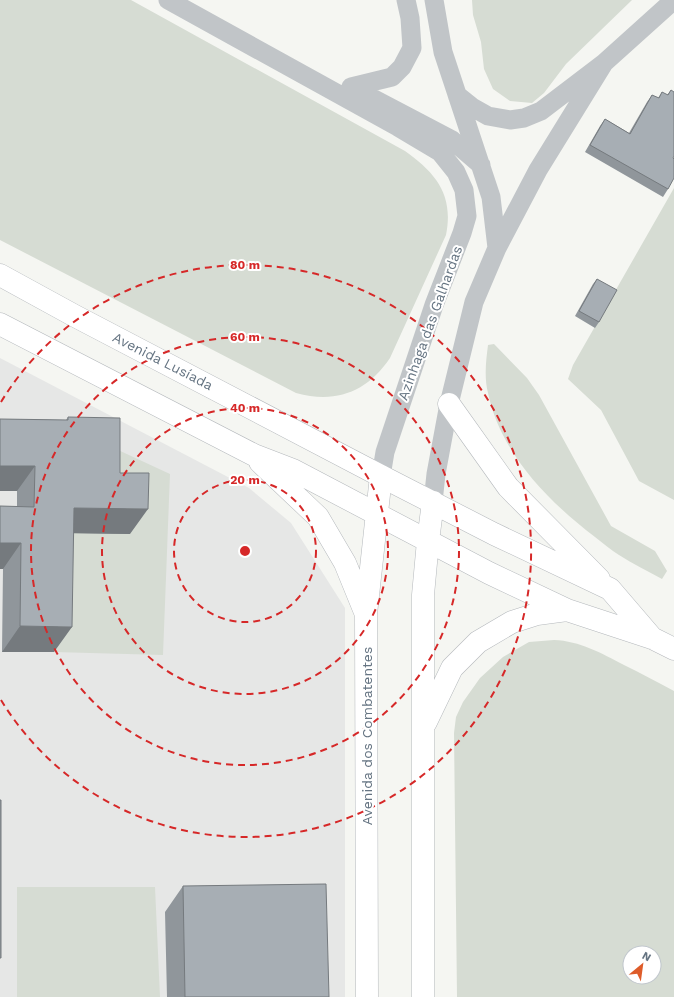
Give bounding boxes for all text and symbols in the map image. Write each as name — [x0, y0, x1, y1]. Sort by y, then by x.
street label: Azinhaga das Galhardas — [395, 244, 465, 402]
text: 80 m — [230, 258, 260, 272]
street label: Avenida Lusíada — [110, 329, 216, 393]
text: 60 m — [230, 330, 260, 344]
text: 40 m — [230, 401, 260, 415]
text: 20 m — [230, 473, 260, 487]
centre of rings — [238, 544, 252, 558]
street label: Avenida dos Combatentes — [359, 647, 375, 825]
north arrow — [622, 945, 662, 985]
text: N — [640, 949, 653, 964]

